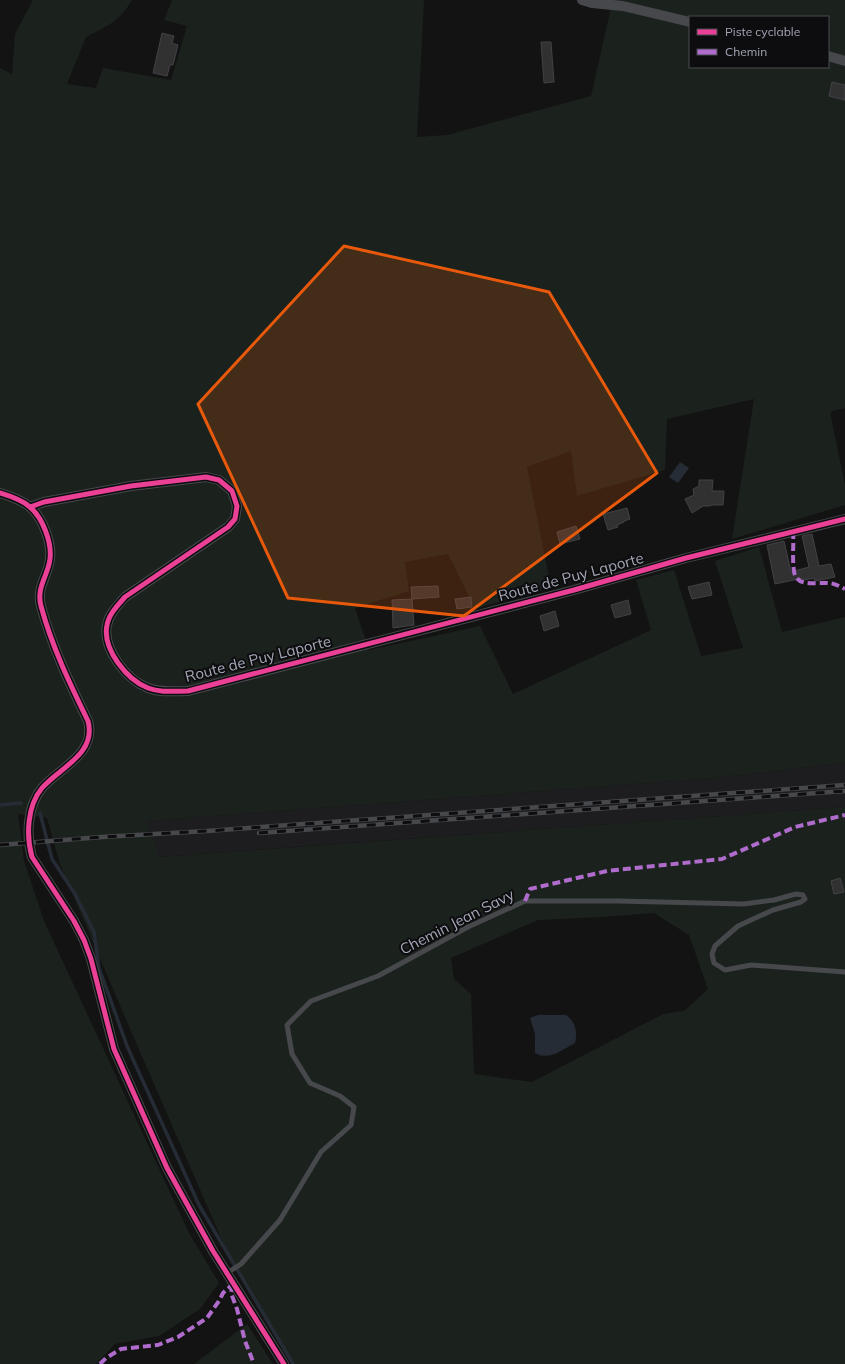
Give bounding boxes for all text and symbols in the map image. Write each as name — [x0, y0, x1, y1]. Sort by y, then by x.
legend — [689, 16, 829, 68]
text: Piste cyclable — [725, 24, 800, 39]
text: Chemin — [725, 44, 767, 59]
street label: Route de Puy Laporte — [496, 548, 646, 605]
street label: Route de Puy Laporte — [183, 631, 333, 686]
street label: Chemin Jean Savy — [396, 885, 517, 959]

